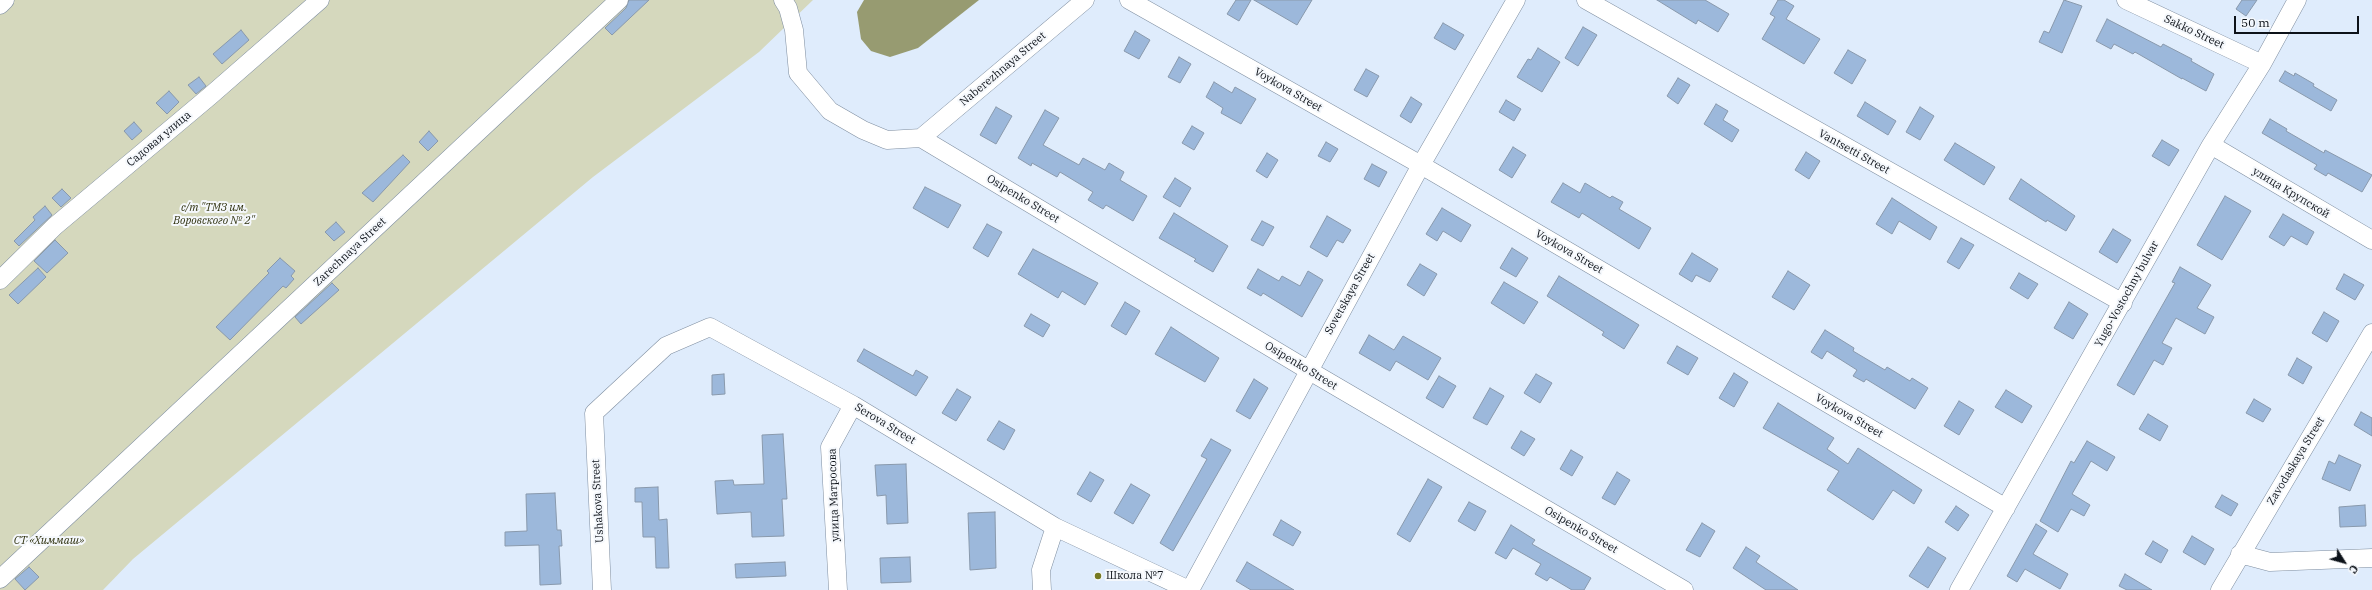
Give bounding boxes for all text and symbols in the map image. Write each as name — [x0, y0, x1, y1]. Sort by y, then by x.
scale bar — [2236, 8, 2361, 34]
street label: Sakko Street — [2162, 12, 2226, 52]
text: 50 m — [2241, 15, 2270, 30]
street label: Naberezhnaya Street — [957, 29, 1049, 109]
street label: Voykova Street — [1252, 65, 1324, 115]
street label: Садовая улица — [124, 108, 194, 170]
street label: Vantsetti Street — [1816, 127, 1892, 177]
street label: улица Крупской — [2250, 165, 2332, 221]
street label: Osipenko Street — [984, 172, 1062, 226]
park label: с/т "ТМЗ им. Воровского № 2" — [173, 201, 255, 227]
street label: Zarechnaya Street — [311, 215, 389, 289]
street label: Voykova Street — [1533, 227, 1605, 277]
street label: Yugo-Vostochny bulvar — [2092, 239, 2162, 349]
street label: Sovetskaya Street — [1322, 251, 1378, 337]
street label: Osipenko Street — [1262, 339, 1340, 393]
street label: Voykova Street — [1813, 391, 1885, 441]
street label: Serova Street — [852, 401, 918, 447]
street label: Zavodaskaya Street — [2264, 415, 2328, 507]
street label: улица Матросова — [826, 448, 842, 542]
street label: Ushakova Street — [589, 459, 607, 543]
street label: Osipenko Street — [1542, 504, 1620, 556]
park label: СТ «Химмаш» — [14, 534, 84, 548]
north arrow — [2324, 542, 2364, 582]
text: С — [2346, 562, 2361, 576]
place label: Школа №7 — [1106, 569, 1164, 583]
marker: Школа №7 — [1093, 571, 1103, 581]

